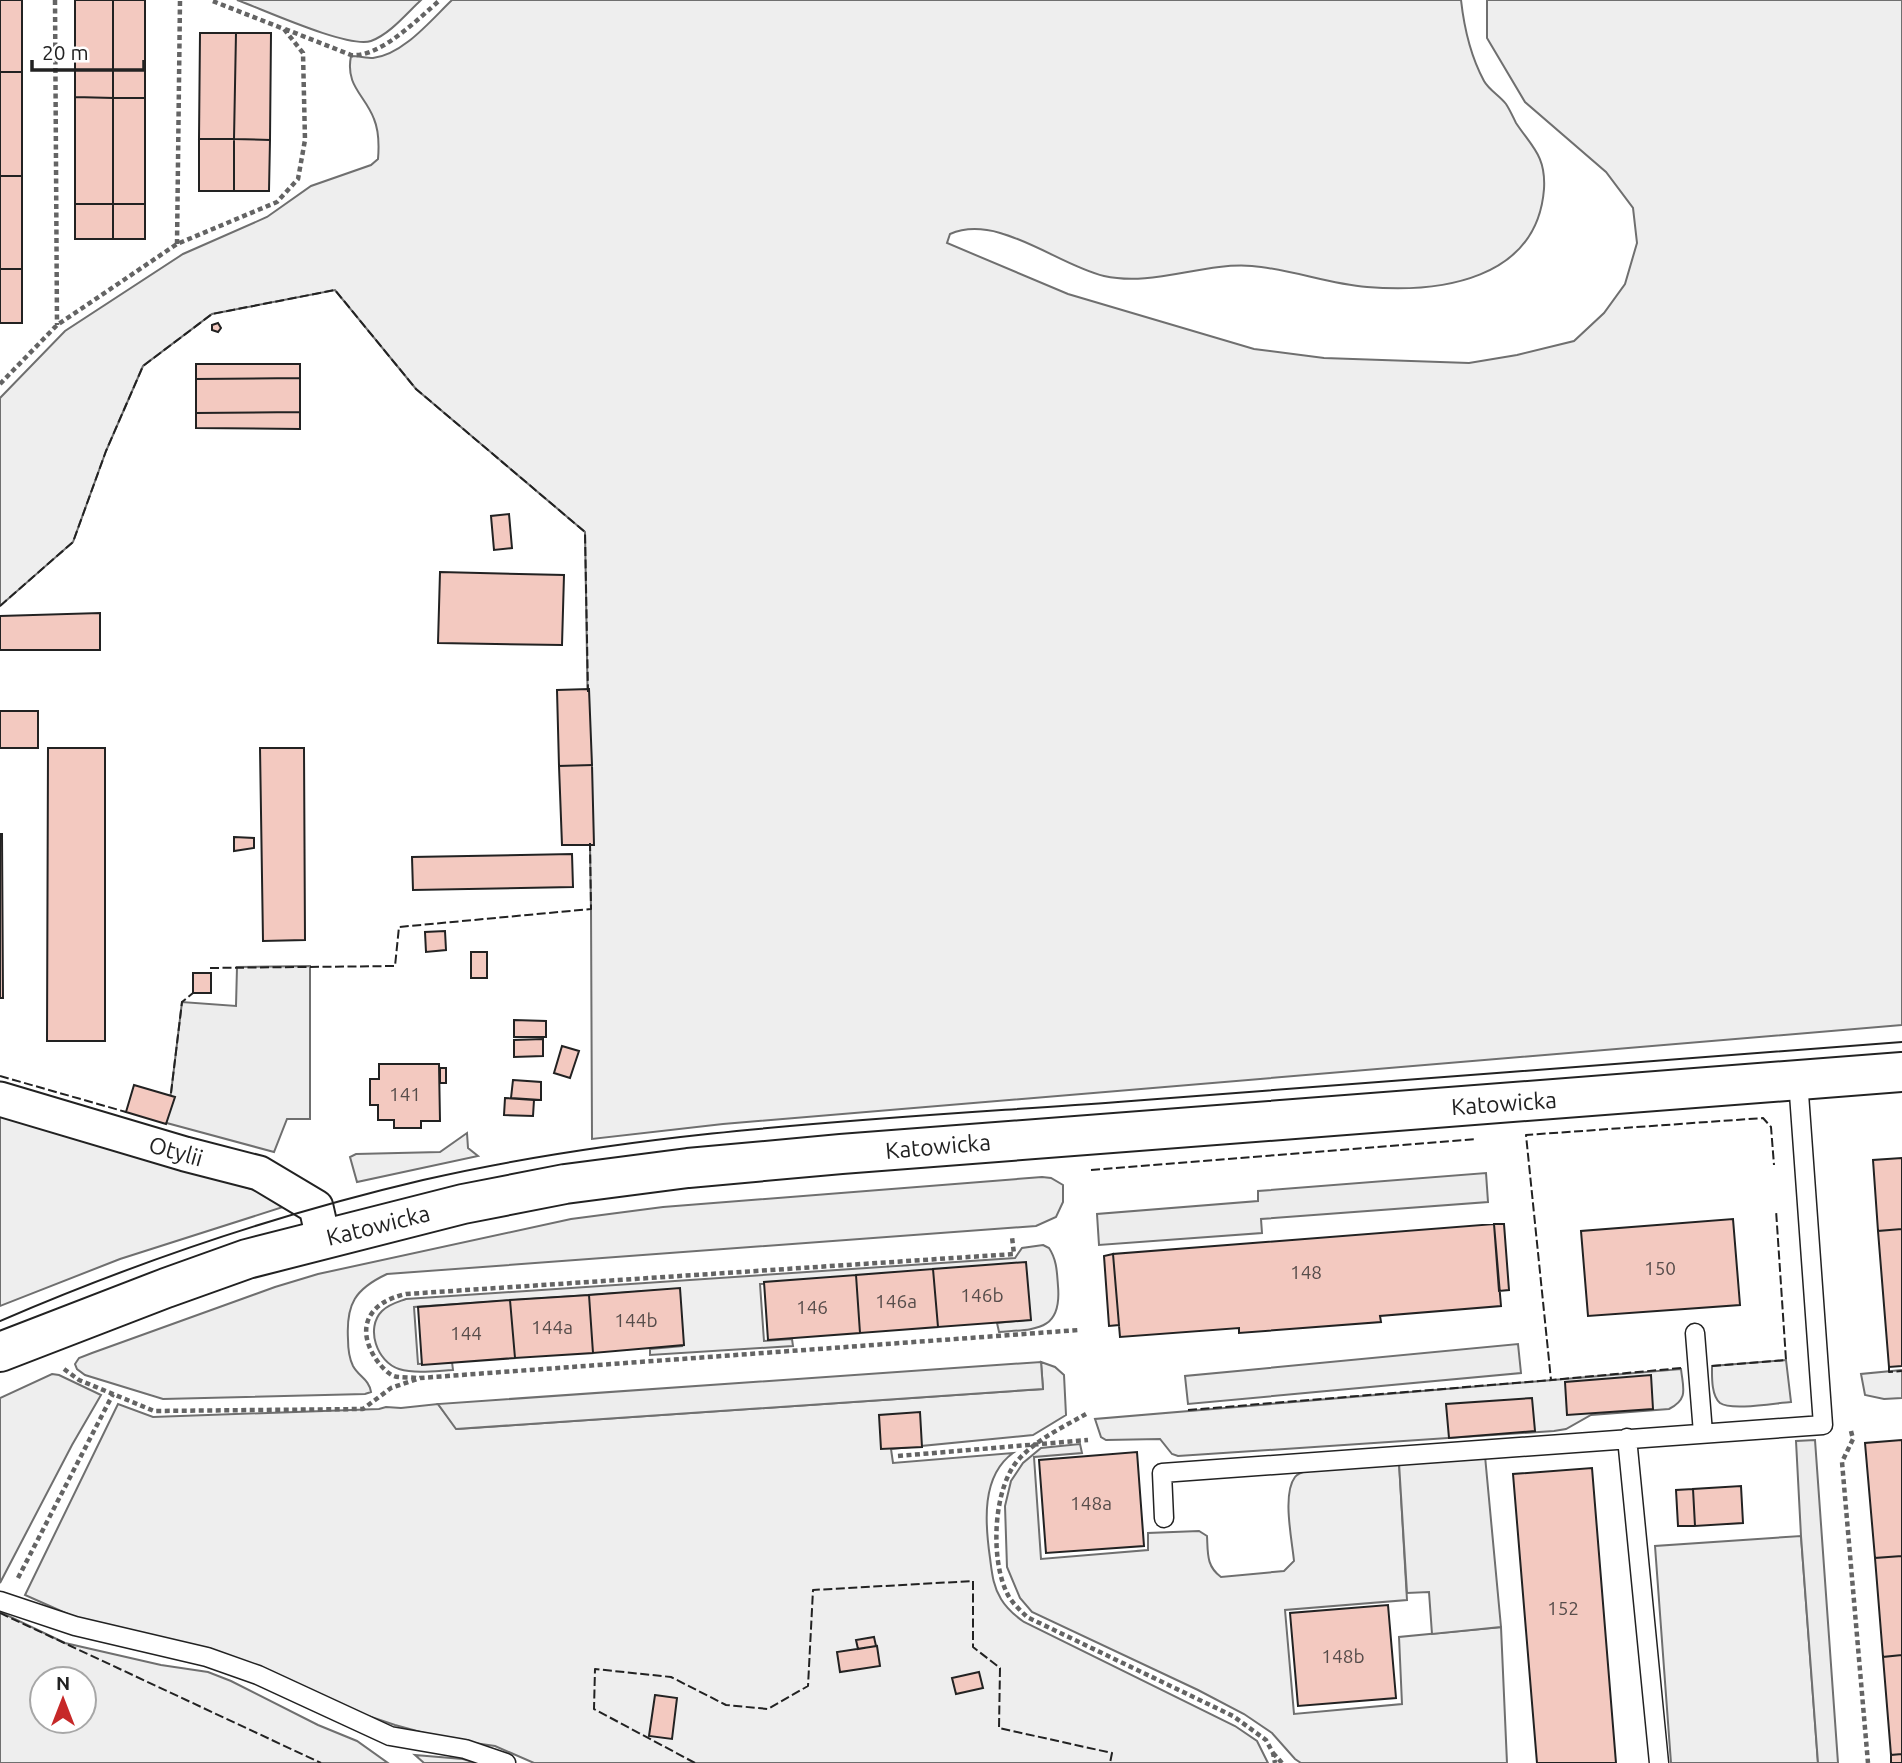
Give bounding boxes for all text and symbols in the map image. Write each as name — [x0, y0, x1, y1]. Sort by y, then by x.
scale bar — [32, 28, 144, 72]
text: 20 m — [42, 40, 89, 64]
house number: 141 — [389, 1083, 421, 1105]
street label: Katowicka — [1450, 1087, 1558, 1119]
street label: Katowicka — [884, 1129, 992, 1163]
street label: Otylii — [146, 1131, 206, 1171]
street label: Katowicka — [324, 1200, 432, 1250]
house number: 150 — [1644, 1257, 1676, 1279]
house number: 148 — [1290, 1261, 1322, 1283]
house number: 146b — [960, 1284, 1004, 1306]
house number: 146a — [875, 1290, 917, 1312]
house number: 146 — [796, 1296, 828, 1318]
house number: 144b — [614, 1309, 658, 1331]
house number: 144a — [531, 1316, 573, 1338]
house number: 144 — [450, 1322, 482, 1344]
house number: 148a — [1070, 1492, 1112, 1514]
house number: 152 — [1547, 1597, 1579, 1619]
house number: 148b — [1321, 1645, 1365, 1667]
north arrow — [28, 1665, 98, 1735]
text: N — [56, 1672, 70, 1694]

